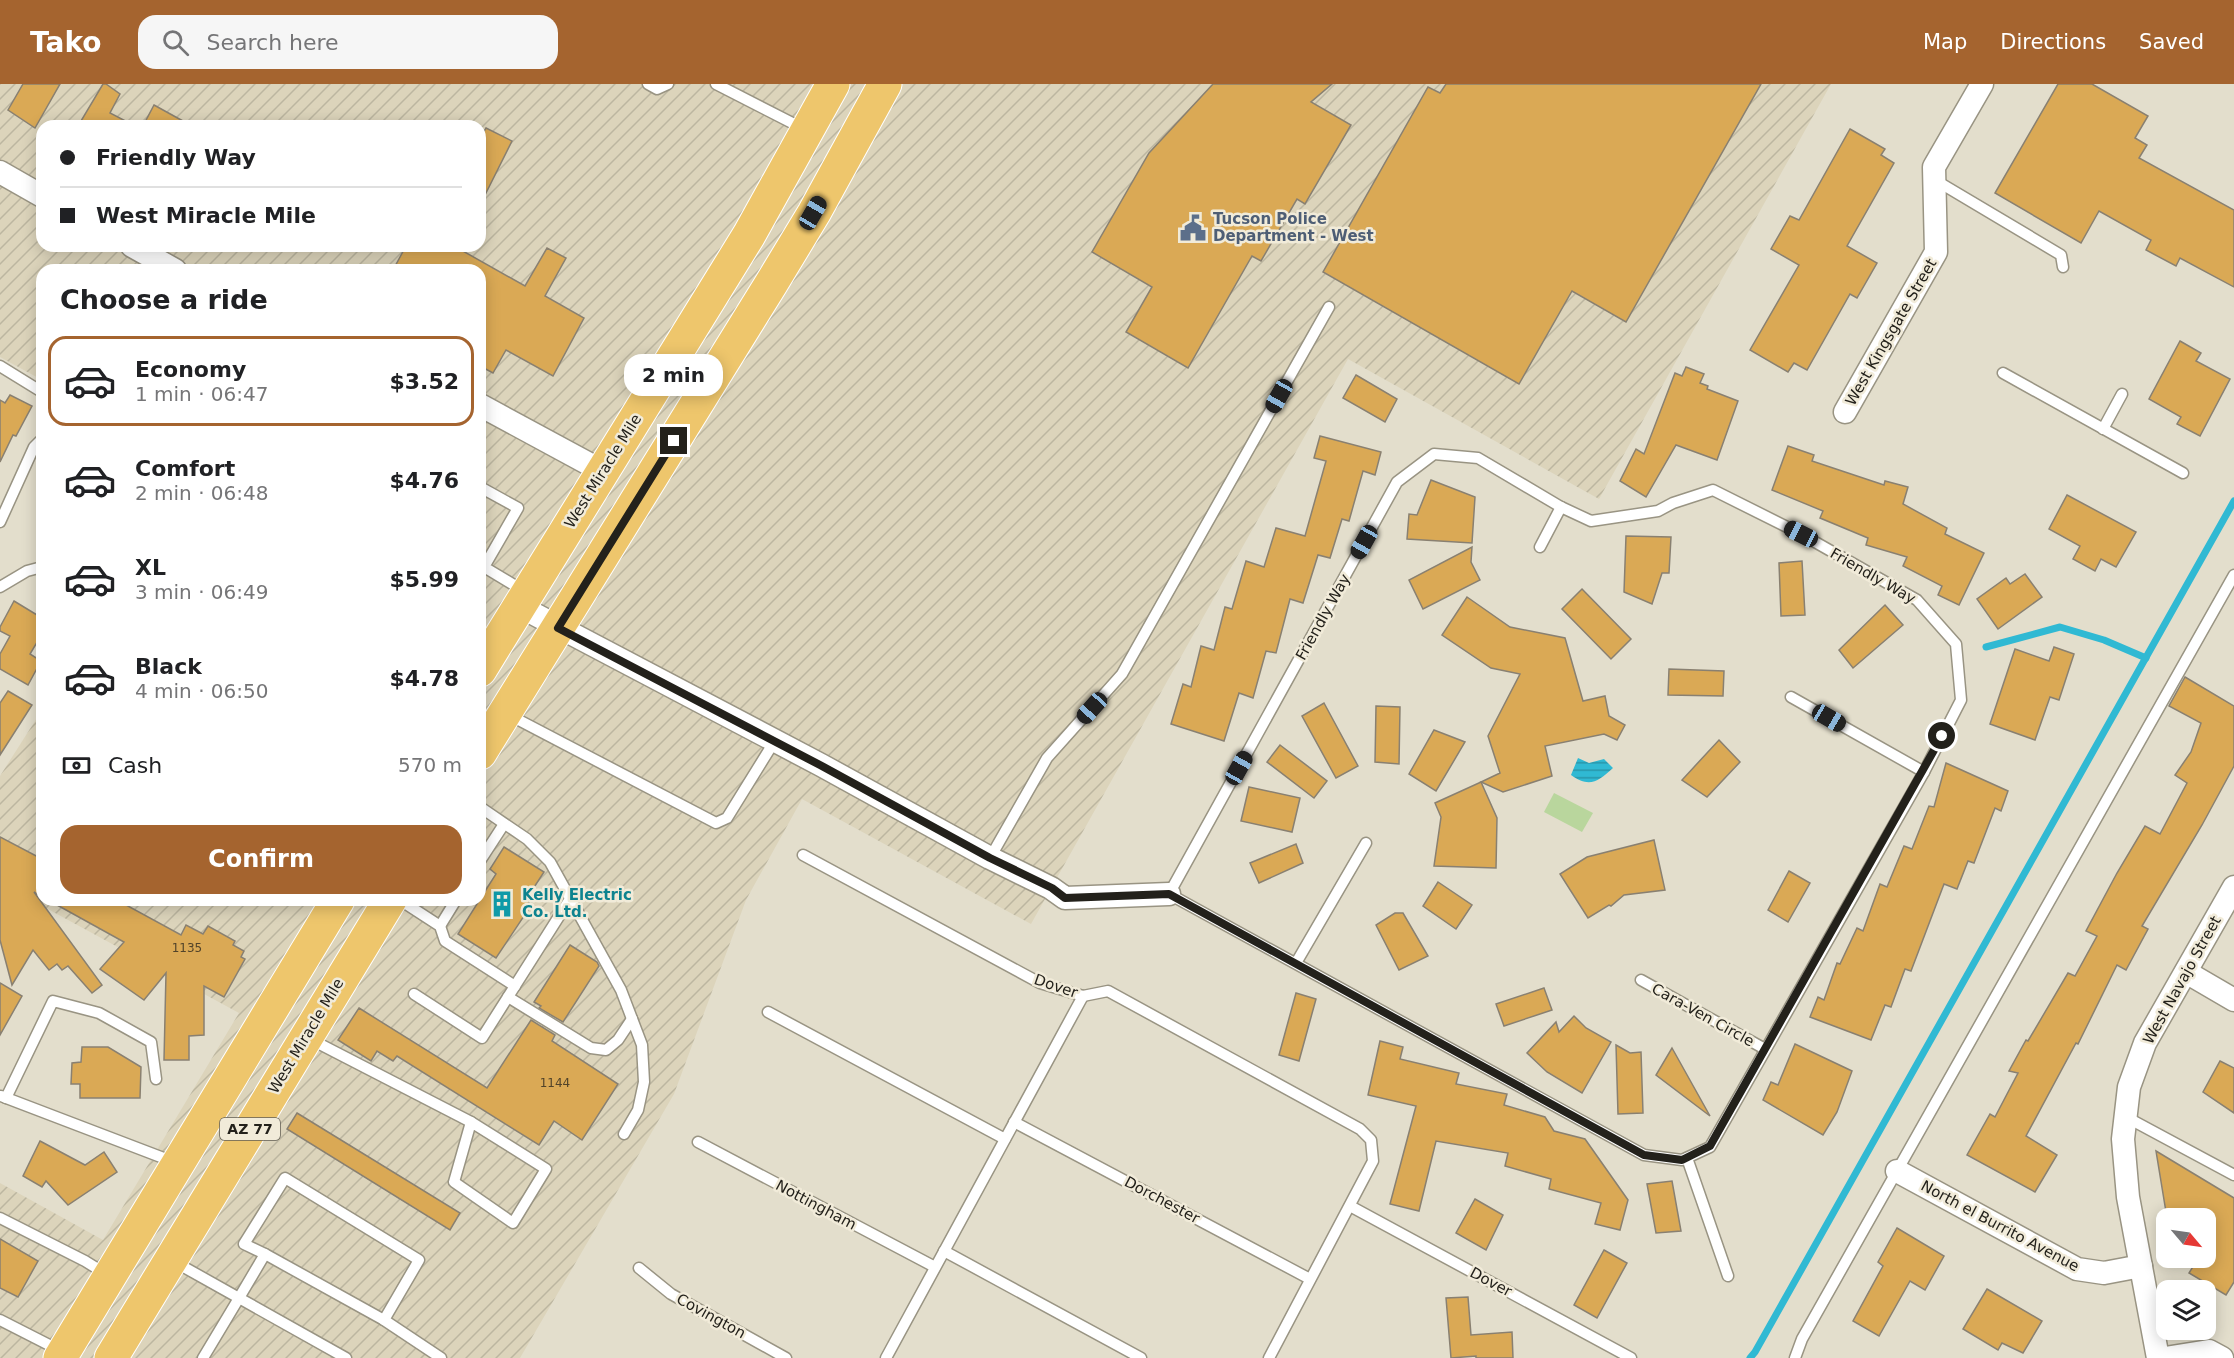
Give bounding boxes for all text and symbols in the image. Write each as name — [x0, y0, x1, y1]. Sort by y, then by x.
search box — [138, 15, 558, 69]
text: Tako — [30, 26, 102, 59]
icon: search — [159, 26, 192, 59]
text: Search here — [207, 30, 339, 55]
text: Map — [1923, 30, 1967, 54]
text: Directions — [2000, 30, 2106, 54]
text: Saved — [2139, 30, 2204, 54]
text: Friendly Way — [96, 145, 256, 170]
car — [796, 193, 830, 233]
text: West Miracle Mile — [96, 203, 316, 228]
place label: Tucson Police Department - West — [1213, 210, 1374, 245]
public building icon: Tucson Police Department - West — [1178, 213, 1208, 243]
street label: West Kingsgate Street — [1842, 255, 1941, 409]
text: Choose a ride — [60, 284, 268, 315]
icon: car — [63, 354, 117, 408]
callout: 2 min — [624, 354, 724, 396]
text: Economy — [135, 357, 246, 382]
text: 2 min — [642, 363, 705, 387]
text: $3.52 — [389, 369, 459, 394]
car — [1262, 376, 1296, 416]
text: 1 min · 06:47 — [135, 382, 269, 406]
street label: West Miracle Mile — [561, 411, 645, 531]
route end — [660, 427, 687, 454]
icon: car — [63, 453, 117, 507]
text: Comfort — [135, 456, 235, 481]
text: $4.76 — [389, 468, 459, 493]
text: 2 min · 06:48 — [135, 481, 269, 505]
car — [1781, 518, 1821, 550]
car — [1347, 522, 1381, 562]
street label: Friendly Way — [1827, 544, 1919, 608]
icon: car — [63, 552, 117, 606]
text: XL — [135, 555, 166, 580]
text: $5.99 — [389, 567, 459, 592]
street label: Friendly Way — [1292, 571, 1354, 663]
text: 3 min · 06:49 — [135, 580, 269, 604]
icon: car — [63, 651, 117, 705]
text: Black — [135, 654, 202, 679]
text: $4.78 — [389, 666, 459, 691]
text: 4 min · 06:50 — [135, 679, 269, 703]
car — [1073, 689, 1111, 727]
car — [1809, 701, 1849, 735]
route start — [1928, 722, 1955, 749]
car — [1222, 748, 1256, 788]
icon: cash — [60, 749, 93, 782]
text: Cash — [108, 753, 162, 778]
text: 570 m — [398, 753, 462, 777]
button: Confirm — [60, 825, 462, 894]
place label: Kelly Electric Co. Ltd. — [522, 886, 632, 921]
building icon: Kelly Electric Co. Ltd. — [487, 889, 517, 919]
street label: West Navajo Street — [2139, 913, 2225, 1047]
house number: 1135 — [172, 941, 202, 955]
street label: Dover — [1032, 970, 1081, 1002]
street label: West Miracle Mile — [265, 975, 347, 1097]
street label: Cara-Ven Circle — [1649, 979, 1757, 1051]
house number: 1144 — [540, 1076, 570, 1090]
road number: AZ 77 — [220, 1118, 280, 1140]
street label: Dorchester — [1121, 1173, 1203, 1228]
street label: Nottingham — [773, 1176, 859, 1234]
street label: North el Burrito Avenue — [1918, 1177, 2082, 1275]
north arrow — [2156, 1208, 2216, 1268]
map controls — [2156, 1208, 2216, 1340]
street label: Dover — [1467, 1263, 1516, 1301]
button: layers — [2156, 1280, 2216, 1340]
street label: Covington — [673, 1290, 749, 1342]

